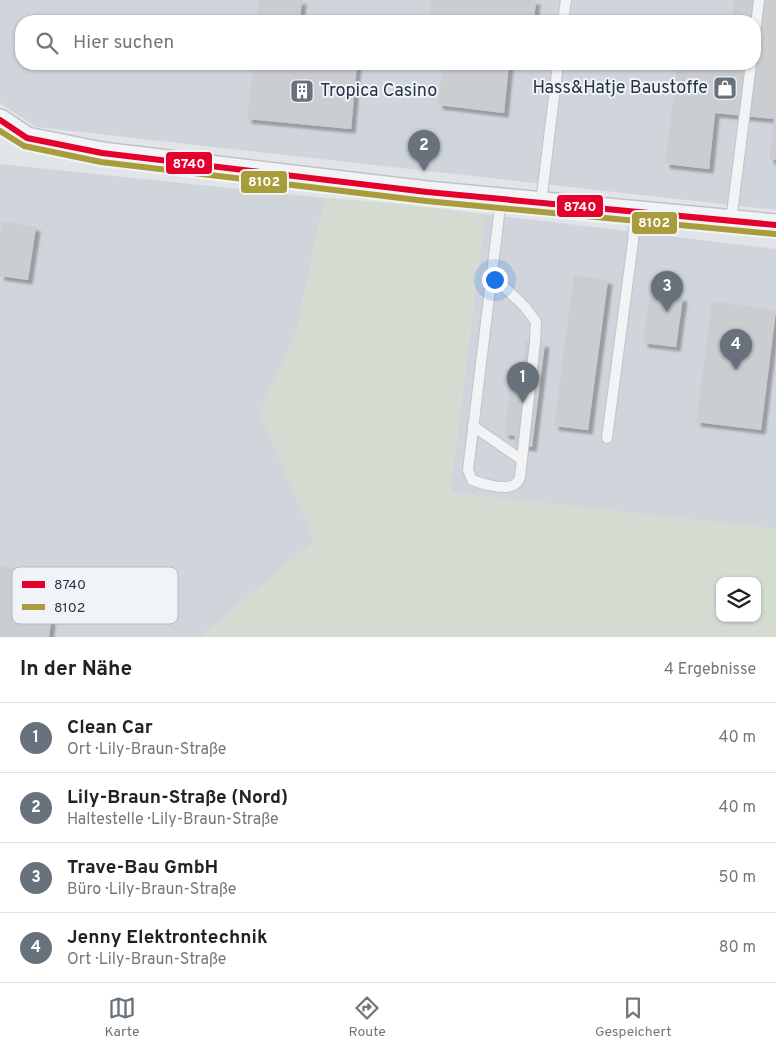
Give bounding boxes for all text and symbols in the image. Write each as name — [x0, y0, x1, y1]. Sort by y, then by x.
search box — [15, 15, 761, 70]
icon: search — [33, 29, 61, 57]
text: Hier suchen — [73, 31, 174, 55]
shop icon: Hass&Hatje Baustoffe — [712, 75, 738, 101]
place label: Hass&Hatje Baustoffe — [533, 77, 708, 100]
building icon: Tropica Casino — [289, 78, 315, 104]
place label: Tropica Casino — [320, 80, 437, 103]
pin: 2 — [408, 130, 440, 171]
line badge: 8740 — [165, 151, 213, 175]
text: 8740 — [172, 156, 206, 173]
line badge: 8102 — [240, 170, 288, 194]
text: 8102 — [248, 174, 280, 191]
line badge: 8740 — [556, 194, 604, 218]
text: 8740 — [563, 199, 597, 216]
line badge: 8102 — [631, 211, 678, 235]
text: 8102 — [638, 215, 670, 232]
your location — [482, 267, 508, 293]
pin: 3 — [651, 271, 683, 312]
pin: 4 — [720, 329, 752, 370]
pin: 1 — [507, 362, 539, 403]
legend — [12, 567, 178, 624]
text: 8740 — [54, 577, 86, 594]
map controls — [716, 577, 761, 622]
button: layers — [716, 577, 761, 622]
text: 8102 — [54, 600, 85, 617]
text: In der Nähe — [20, 656, 132, 683]
text: 4 Ergebnisse — [664, 660, 756, 680]
text: Clean Car — [67, 716, 153, 740]
text: 1 — [33, 728, 39, 748]
text: 40 m — [718, 728, 756, 748]
text: Ort · Lily-Braun-Straße — [67, 740, 226, 760]
text: Lily-Braun-Straße (Nord) — [67, 786, 288, 810]
text: 2 — [31, 798, 41, 818]
text: 40 m — [718, 798, 756, 818]
text: Haltestelle · Lily-Braun-Straße — [67, 810, 279, 830]
text: Trave-Bau GmbH — [67, 856, 218, 880]
text: 3 — [31, 868, 41, 888]
text: 50 m — [719, 868, 756, 888]
text: Büro · Lily-Braun-Straße — [67, 880, 236, 900]
text: Jenny Elektrontechnik — [67, 926, 268, 950]
text: 4 — [31, 938, 41, 958]
text: 80 m — [719, 938, 756, 958]
text: Ort · Lily-Braun-Straße — [67, 950, 226, 970]
tab: Karte — [105, 994, 139, 1041]
tab: Route — [349, 994, 386, 1041]
tab: Gespeichert — [595, 994, 671, 1041]

